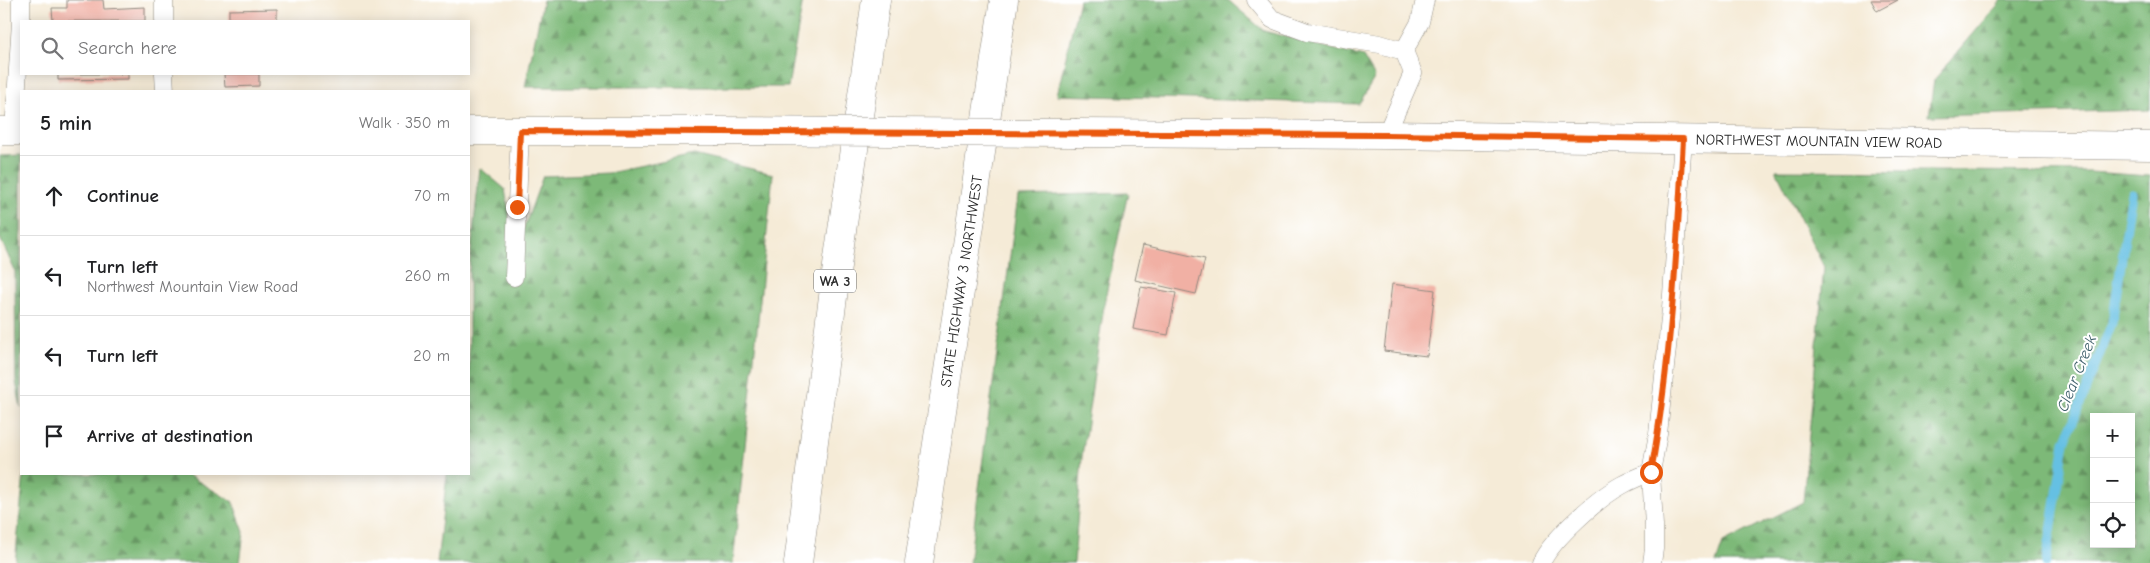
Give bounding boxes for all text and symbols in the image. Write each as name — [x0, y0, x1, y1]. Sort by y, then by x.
search box — [20, 20, 470, 75]
icon: search — [38, 34, 66, 62]
text: Search here — [78, 37, 177, 59]
text: 5 min — [40, 111, 92, 135]
text: Walk · 350 m — [359, 114, 450, 132]
street label: NORTHWEST MOUNTAIN VIEW ROAD — [1696, 130, 1942, 152]
street label: STATE HIGHWAY 3 NORTHWEST — [937, 174, 986, 388]
icon: ahead — [40, 182, 68, 210]
text: Continue — [87, 185, 159, 207]
text: 70 m — [414, 187, 450, 205]
route end — [506, 196, 529, 219]
text: Turn left — [87, 256, 158, 278]
icon: left — [40, 262, 68, 290]
text: 260 m — [405, 267, 450, 285]
road number: WA 3 — [814, 270, 856, 292]
text: Northwest Mountain View Road — [87, 278, 298, 296]
water label: Clear Creek — [2053, 332, 2100, 414]
icon: left — [40, 342, 68, 370]
text: Turn left — [87, 345, 158, 367]
text: 20 m — [413, 347, 450, 365]
map controls — [2090, 413, 2135, 548]
button: + — [2090, 413, 2135, 458]
icon: arrive — [40, 422, 68, 450]
text: Arrive at destination — [87, 425, 253, 447]
button: − — [2090, 458, 2135, 503]
route start — [1640, 461, 1663, 484]
button: locate — [2090, 503, 2135, 548]

